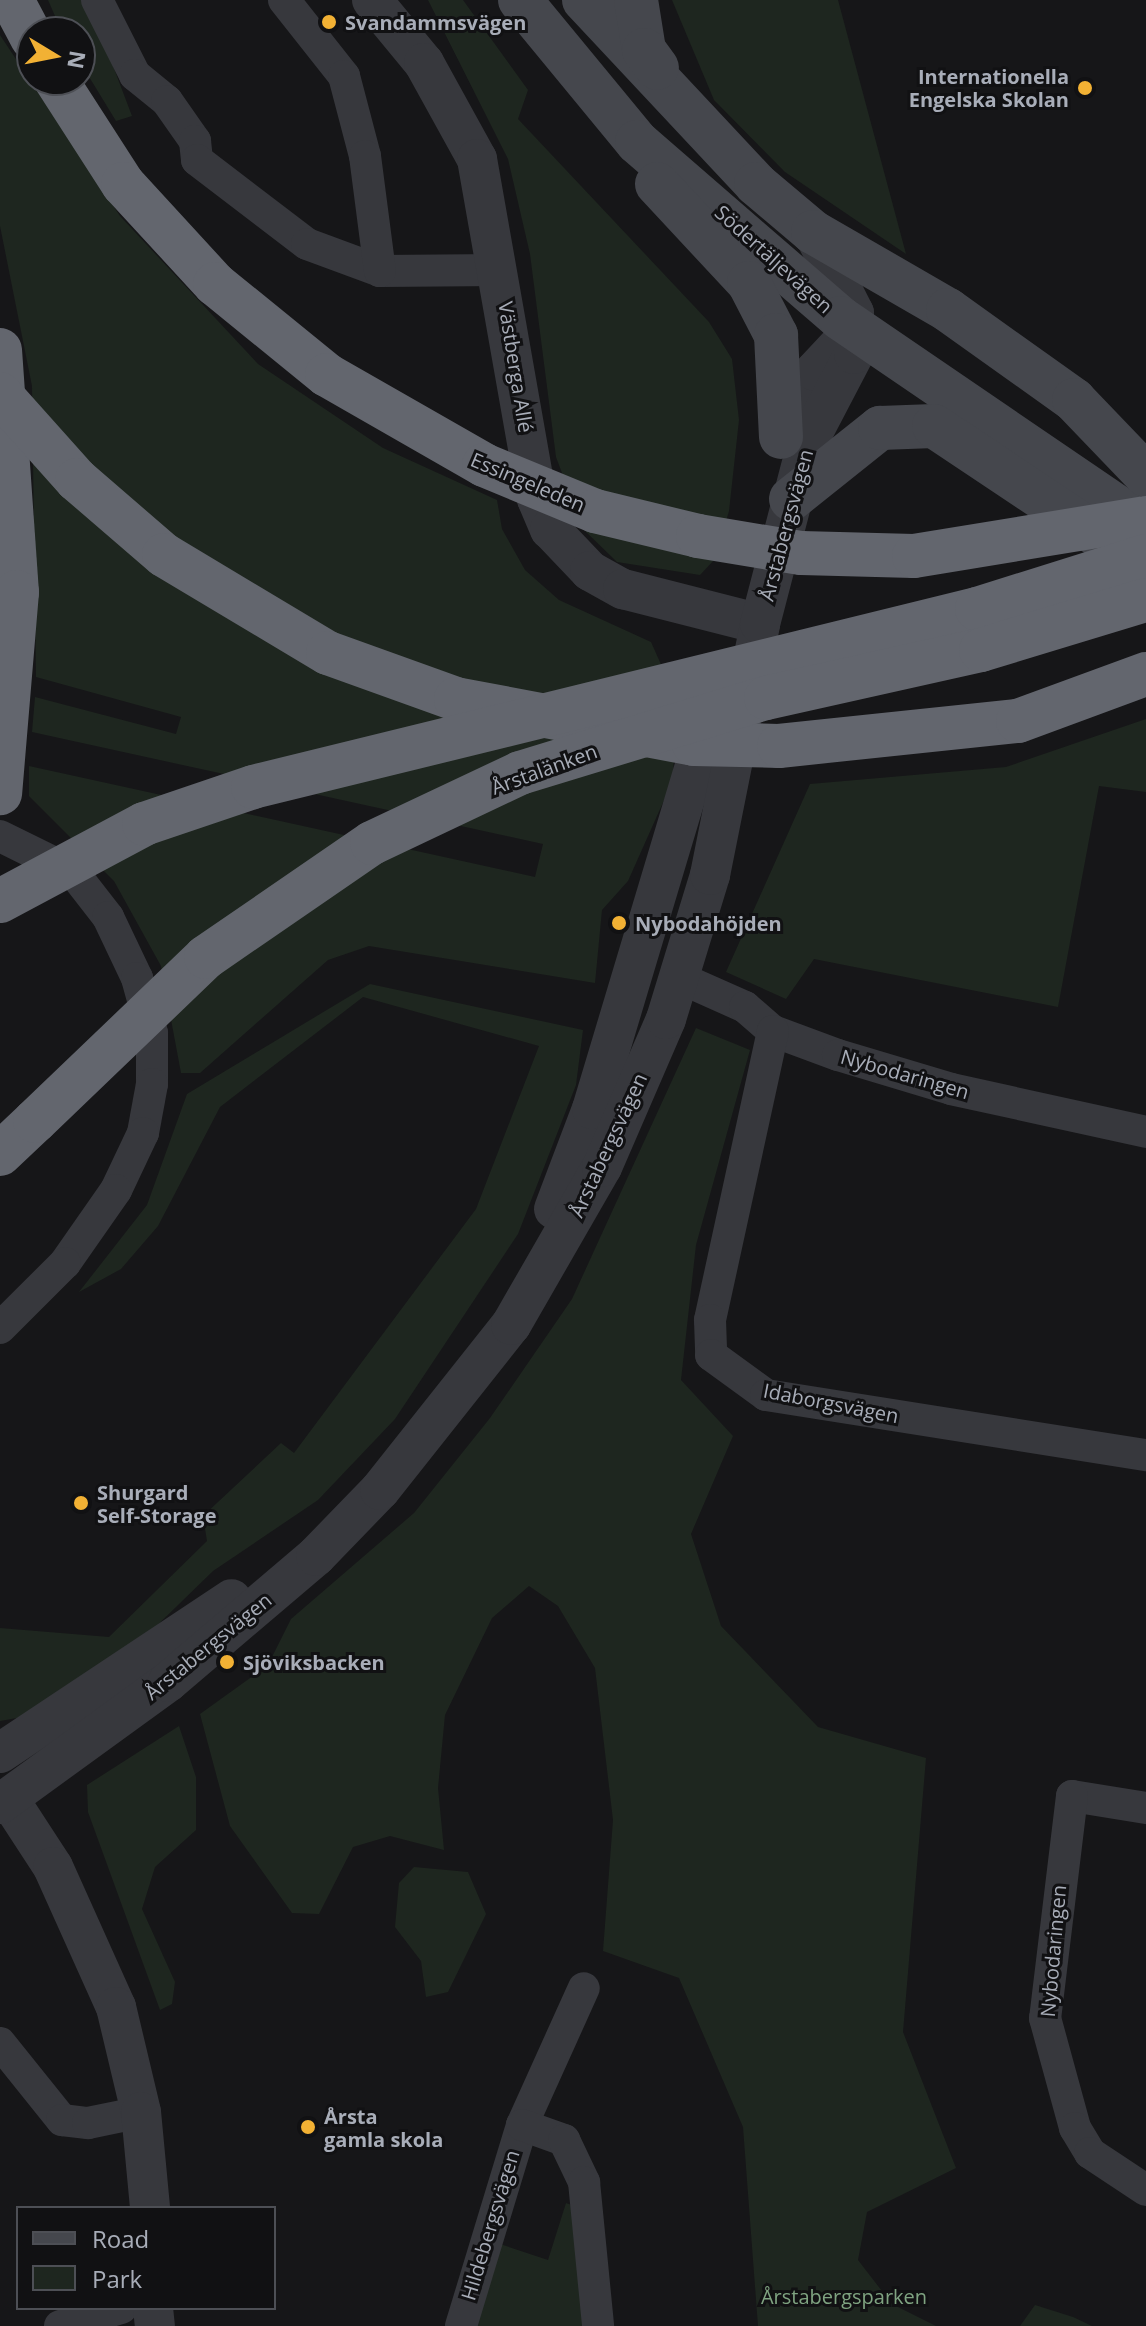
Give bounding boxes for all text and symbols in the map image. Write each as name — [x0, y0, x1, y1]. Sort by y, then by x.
place label: Svandammsvägen — [345, 10, 526, 34]
marker: Svandammsvägen — [320, 13, 338, 31]
north arrow — [16, 16, 96, 96]
text: N — [61, 48, 94, 71]
place label: Internationella Engelska Skolan — [909, 64, 1069, 111]
marker: Internationella Engelska Skolan — [1076, 79, 1094, 97]
street label: Södertäljevägen — [710, 200, 838, 318]
street label: Västberga Allé — [494, 300, 538, 434]
street label: Essingeleden — [467, 447, 589, 517]
street label: Årstabergsvägen — [754, 447, 818, 603]
street label: Årstalänken — [488, 739, 600, 799]
place label: Nybodahöjden — [635, 911, 782, 935]
marker: Nybodahöjden — [610, 914, 628, 932]
street label: Nybodaringen — [838, 1044, 972, 1104]
street label: Årstabergsvägen — [564, 1069, 652, 1221]
street label: Idaborgsvägen — [761, 1378, 901, 1428]
place label: Shurgard Self-Storage — [97, 1480, 216, 1527]
marker: Shurgard Self-Storage — [72, 1494, 90, 1512]
street label: Årstabergsvägen — [140, 1588, 276, 1704]
place label: Sjöviksbacken — [243, 1650, 385, 1674]
marker: Sjöviksbacken — [218, 1653, 236, 1671]
street label: Nybodaringen — [1035, 1884, 1071, 2018]
place label: Årsta gamla skola — [324, 2104, 443, 2151]
marker: Årsta gamla skola — [299, 2118, 317, 2136]
street label: Hildebergsvägen — [456, 2147, 524, 2303]
legend — [16, 2206, 276, 2310]
text: Road — [92, 2222, 149, 2255]
text: Park — [92, 2262, 142, 2295]
park label: Årstabergsparken — [761, 2284, 927, 2308]

